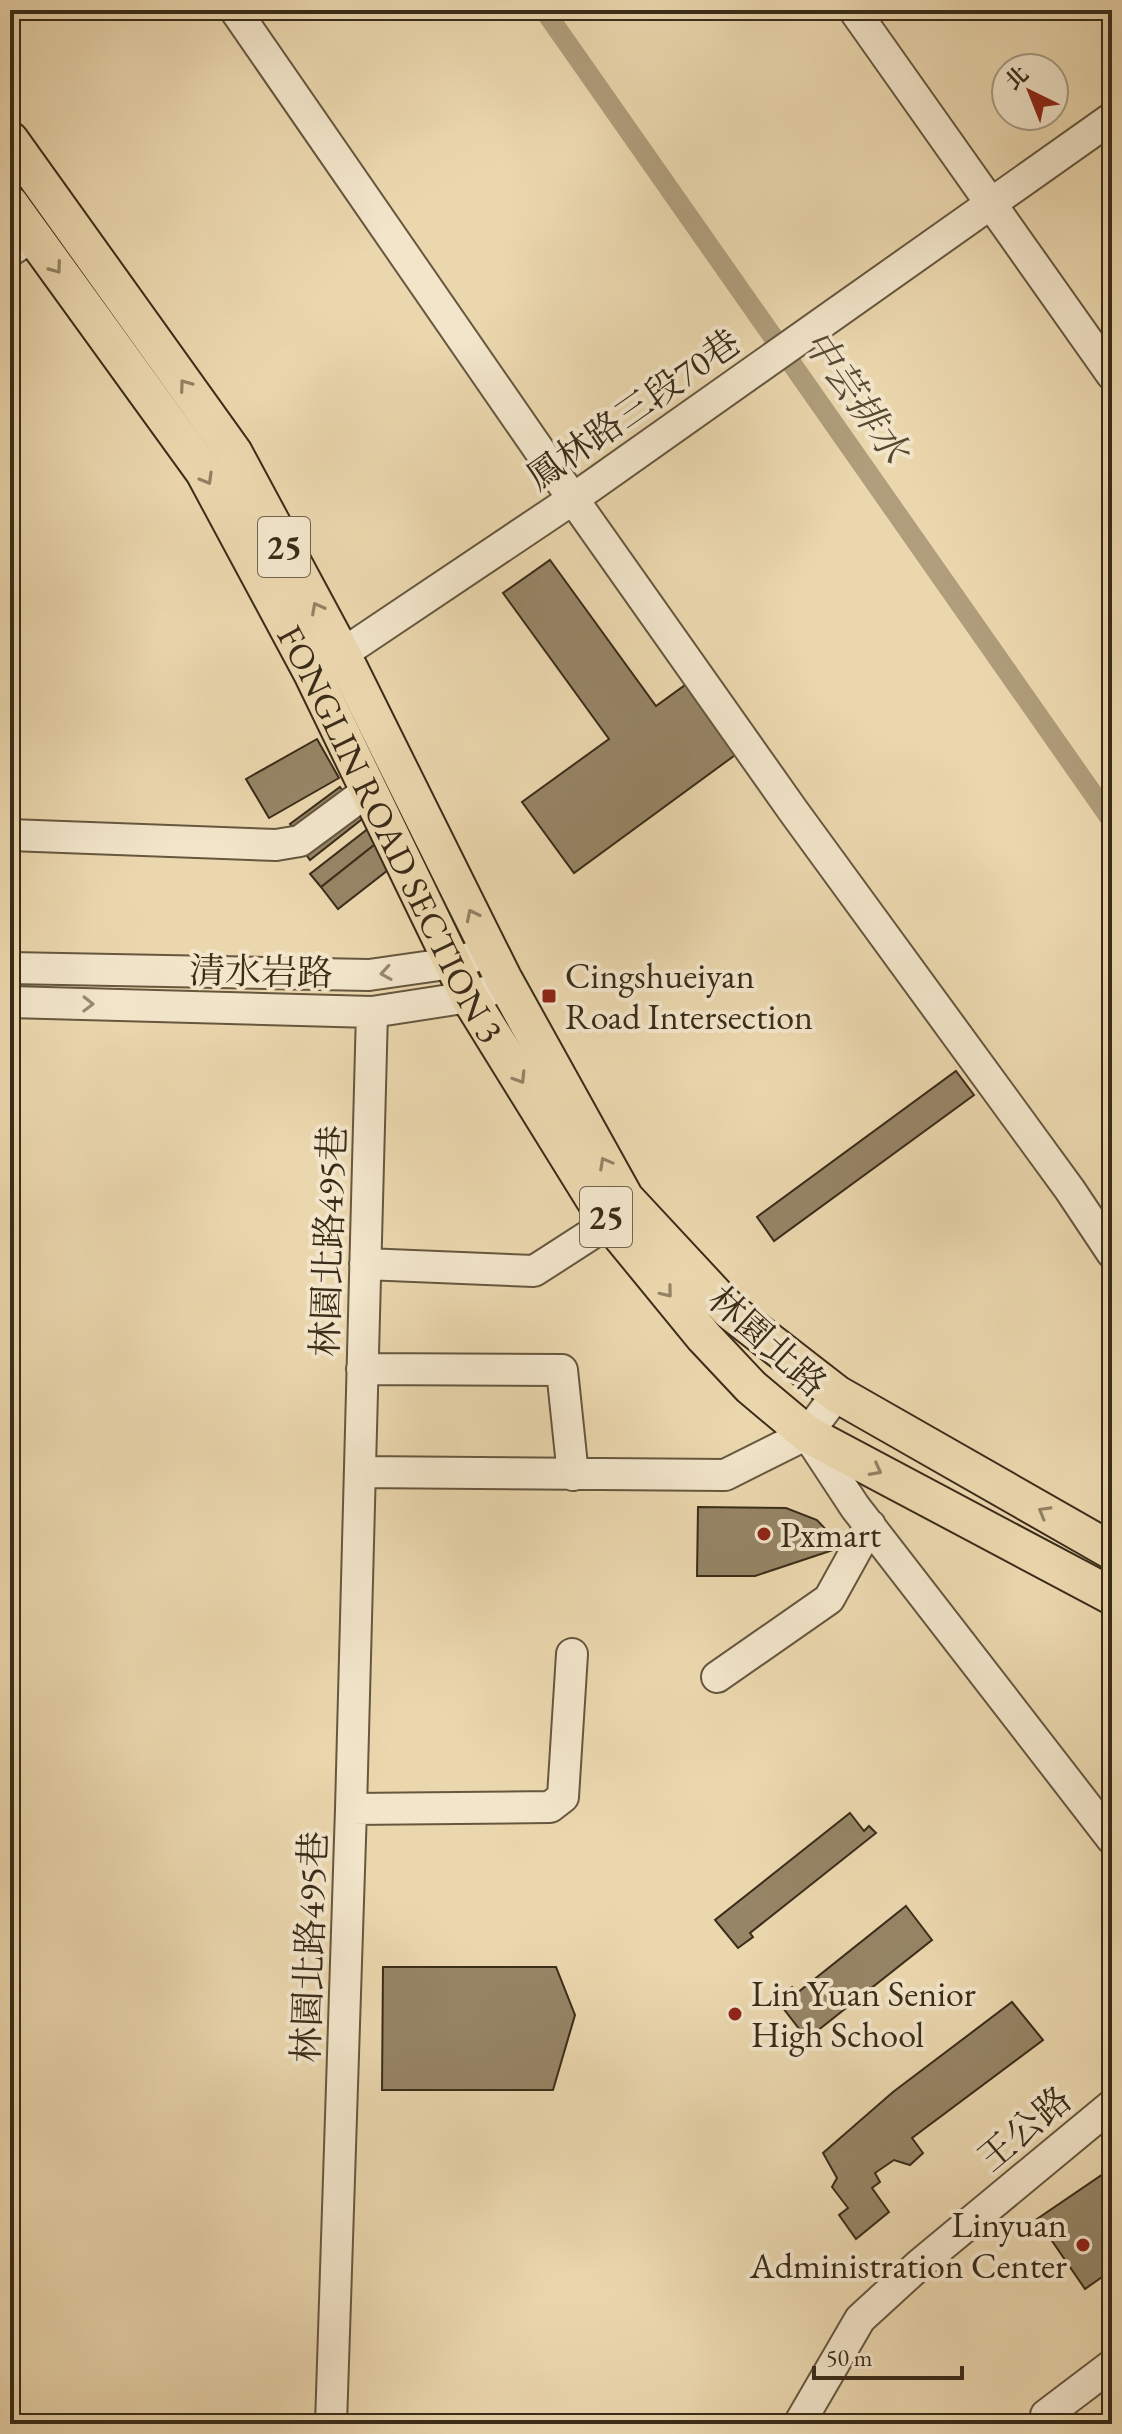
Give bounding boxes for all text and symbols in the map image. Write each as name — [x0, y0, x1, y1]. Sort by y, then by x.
north arrow — [990, 52, 1070, 132]
text: 北 — [999, 60, 1035, 96]
one-way arrow — [46, 259, 60, 273]
street label: 鳳林路三段70巷 — [517, 318, 749, 501]
water label: 中芸排水 — [793, 319, 922, 475]
one-way arrow — [180, 379, 195, 393]
one-way arrow — [197, 470, 213, 485]
road number: 25 — [258, 517, 310, 577]
one-way arrow — [312, 601, 327, 616]
street label: FONGLIN ROAD SECTION 3 — [267, 617, 514, 1051]
one-way arrow — [466, 909, 482, 924]
street label: 清水岩路 — [189, 947, 333, 996]
place label: Cingshueiyan Road Intersection — [565, 952, 813, 1040]
one-way arrow — [379, 963, 393, 980]
marker: Cingshueiyan Road Intersection — [540, 987, 558, 1005]
one-way arrow — [82, 996, 95, 1013]
one-way arrow — [511, 1069, 526, 1084]
street label: 林園北路495巷 — [301, 1124, 356, 1358]
one-way arrow — [599, 1157, 615, 1171]
road number: 25 — [580, 1187, 632, 1247]
street label: 林園北路 — [698, 1276, 837, 1407]
one-way arrow — [657, 1283, 672, 1297]
one-way arrow — [868, 1461, 882, 1476]
one-way arrow — [1038, 1506, 1053, 1522]
place label: Pxmart — [780, 1511, 882, 1558]
marker: Pxmart — [755, 1525, 773, 1543]
street label: 林園北路495巷 — [282, 1830, 337, 2064]
place label: Lin Yuan Senior High School — [751, 1970, 976, 2058]
marker: Lin Yuan Senior High School — [726, 2005, 744, 2023]
street label: 王公路 — [968, 2076, 1081, 2181]
place label: Linyuan Administration Center — [749, 2201, 1067, 2289]
marker: Linyuan Administration Center — [1074, 2236, 1092, 2254]
scale bar — [814, 2330, 962, 2380]
text: 50 m — [826, 2342, 873, 2373]

